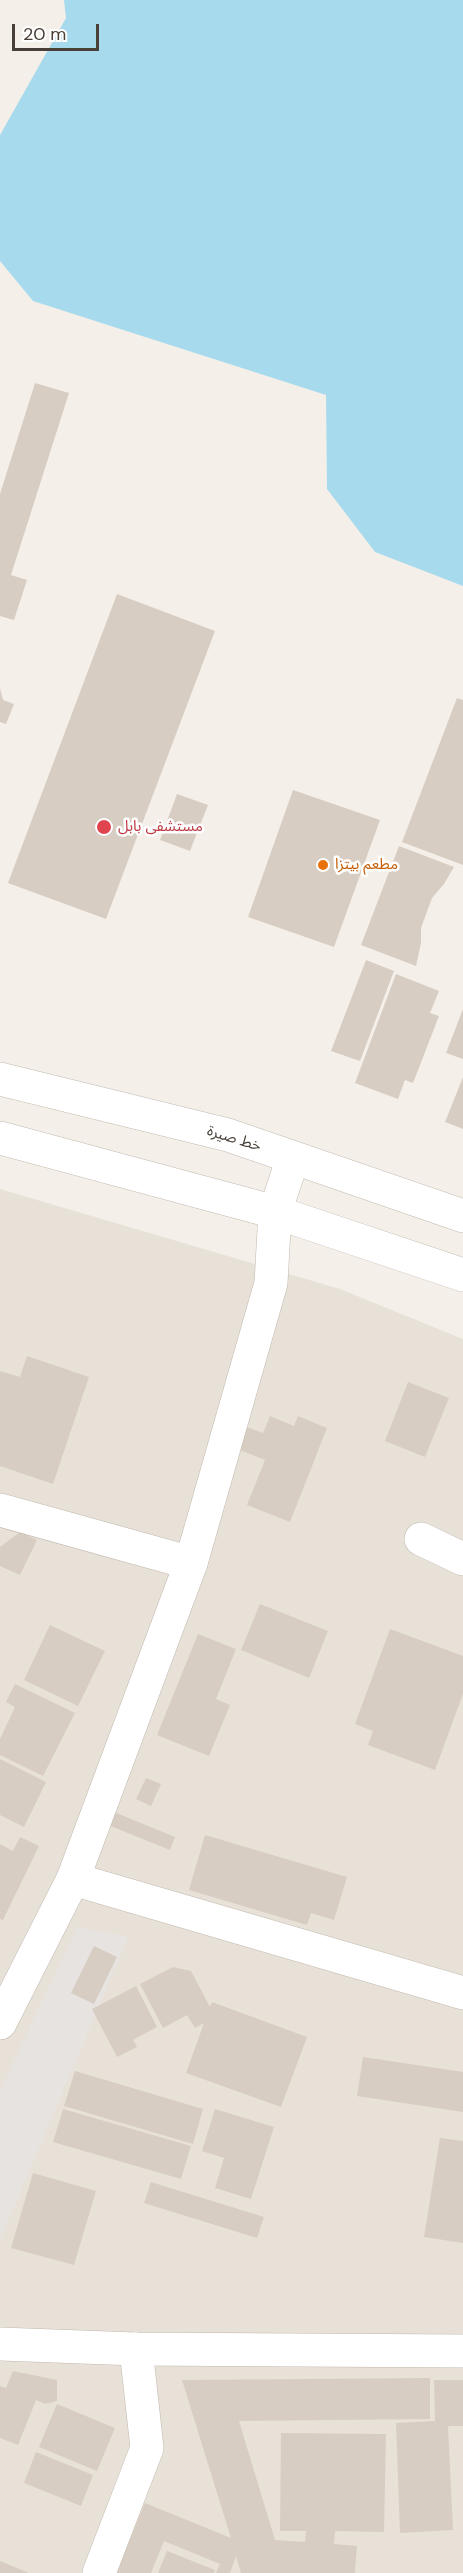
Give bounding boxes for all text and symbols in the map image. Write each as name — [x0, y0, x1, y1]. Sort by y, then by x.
scale bar — [15, 12, 102, 50]
text: 20 m — [23, 22, 66, 46]
marker: مستشفى بابل — [95, 818, 113, 836]
place label: مستشفى بابل — [118, 818, 203, 836]
place label: مطعم بيتزا — [335, 856, 398, 874]
marker: مطعم بيتزا — [316, 858, 330, 872]
street label: خط صيرة — [205, 1122, 263, 1156]

